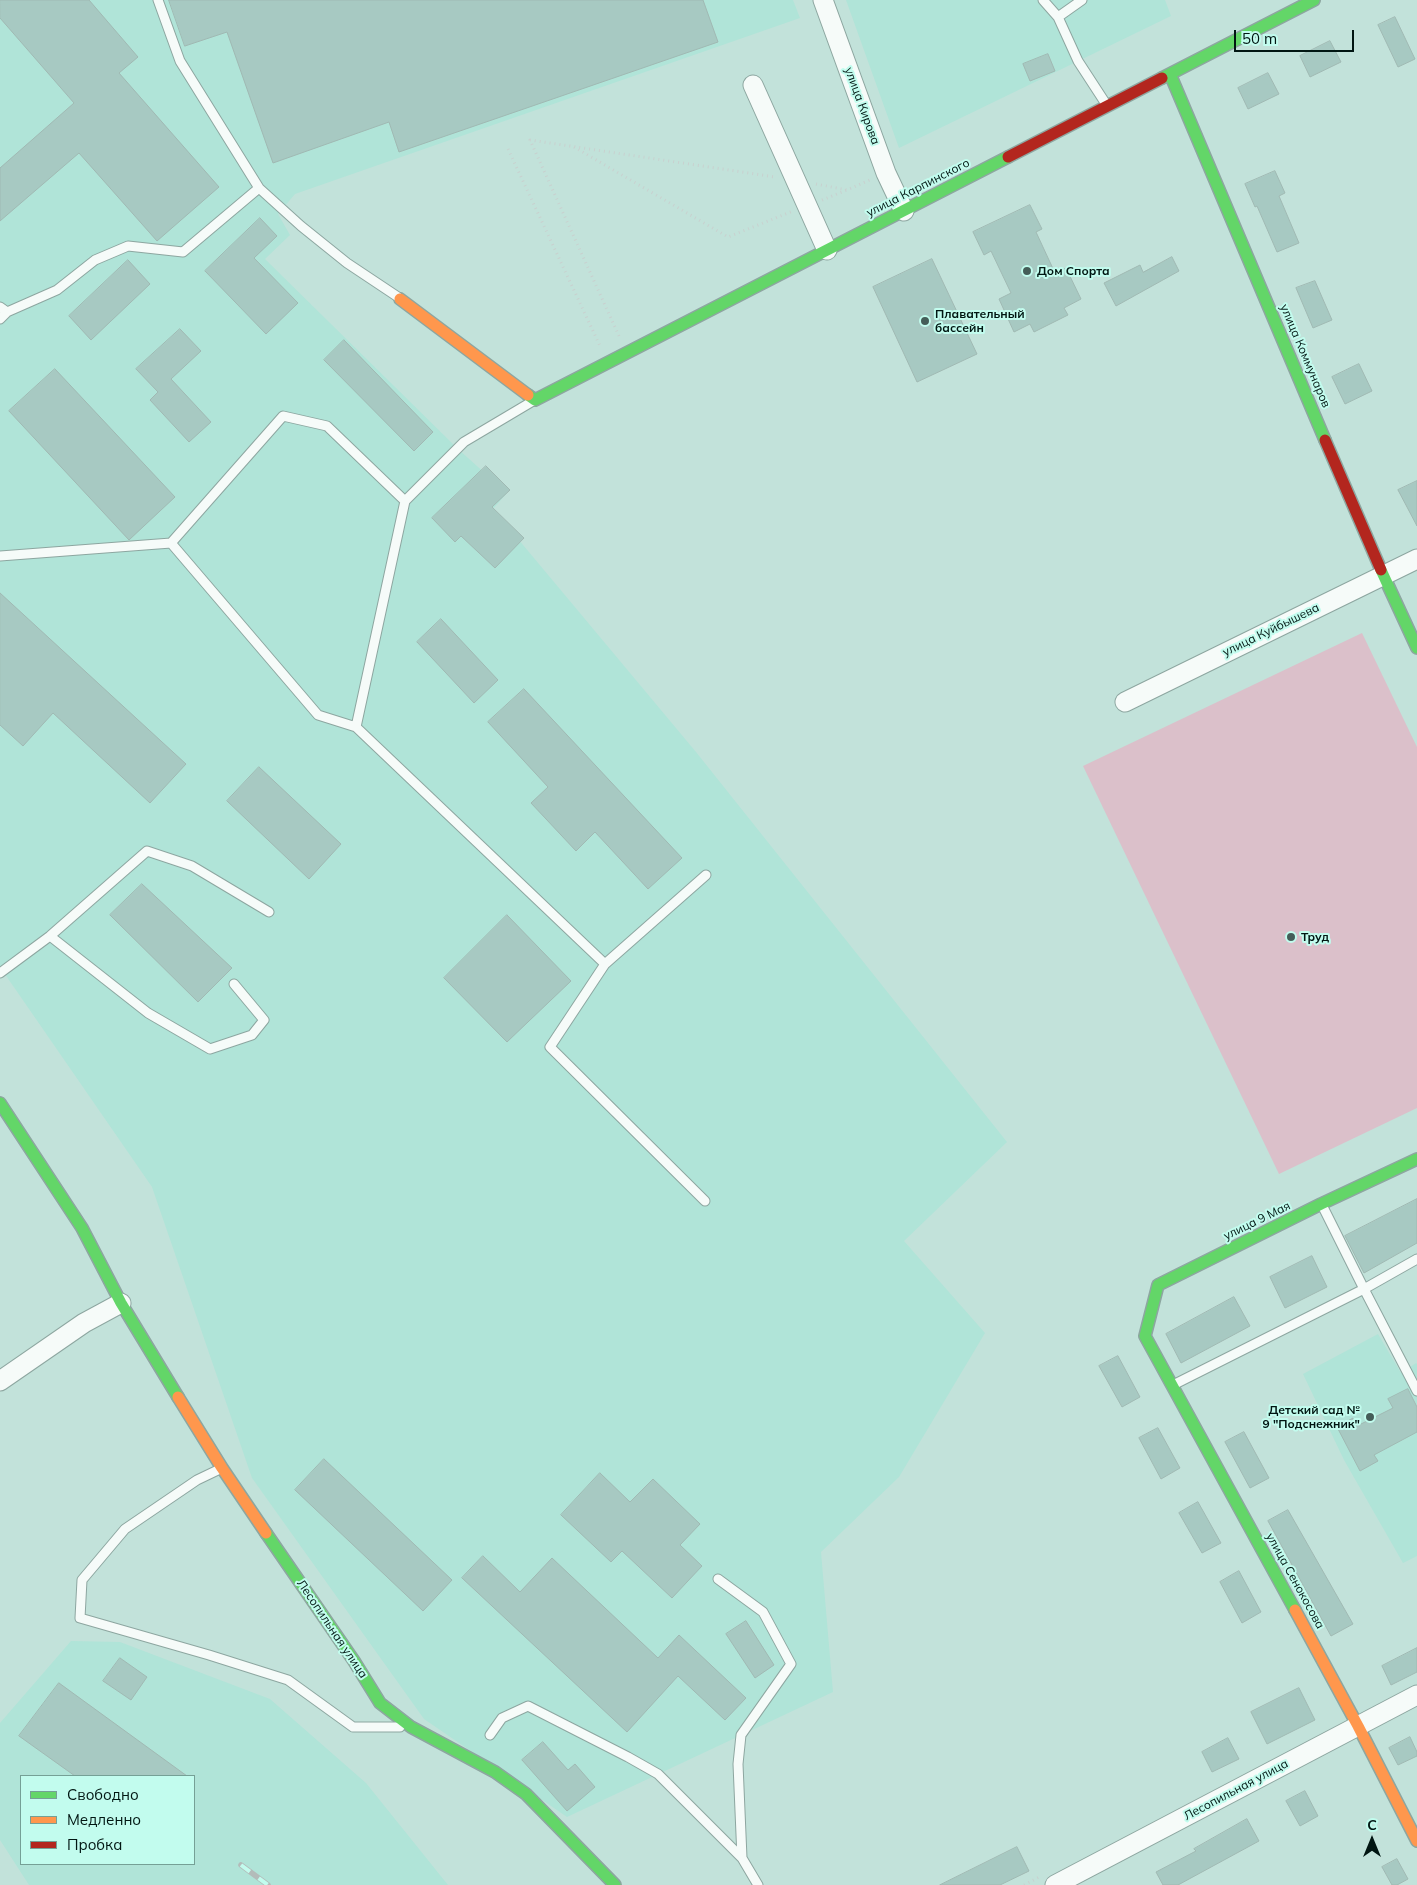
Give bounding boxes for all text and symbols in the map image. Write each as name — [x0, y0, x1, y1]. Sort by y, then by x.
scale bar — [1237, 20, 1357, 52]
text: 50 m — [1242, 29, 1277, 48]
street label: улица Кирова — [841, 65, 883, 147]
street label: улица Карпинского — [864, 156, 972, 220]
place label: Дом Спорта — [1037, 264, 1110, 278]
marker: Дом Спорта — [1021, 265, 1033, 277]
street label: улица Коммунаров — [1277, 302, 1333, 410]
place label: Плавательный бассейн — [935, 307, 1025, 335]
marker: Плавательный бассейн — [919, 315, 931, 327]
street label: улица Куйбышева — [1220, 600, 1322, 660]
place label: Труд — [1301, 930, 1329, 944]
marker: Труд — [1285, 931, 1297, 943]
street label: улица 9 Мая — [1221, 1199, 1293, 1243]
place label: Детский сад № 9 "Подснежник" — [1262, 1403, 1360, 1431]
marker: Детский сад № 9 "Подснежник" — [1364, 1411, 1376, 1423]
street label: улица Сенокосова — [1263, 1531, 1327, 1631]
street label: Лесопильная улица — [294, 1577, 370, 1681]
street label: Лесопильная улица — [1181, 1756, 1291, 1824]
legend — [20, 1775, 195, 1865]
text: Свободно — [67, 1785, 139, 1804]
text: Медленно — [67, 1810, 141, 1829]
north arrow — [1347, 1815, 1397, 1865]
text: С — [1367, 1816, 1377, 1834]
text: Пробка — [67, 1835, 122, 1854]

